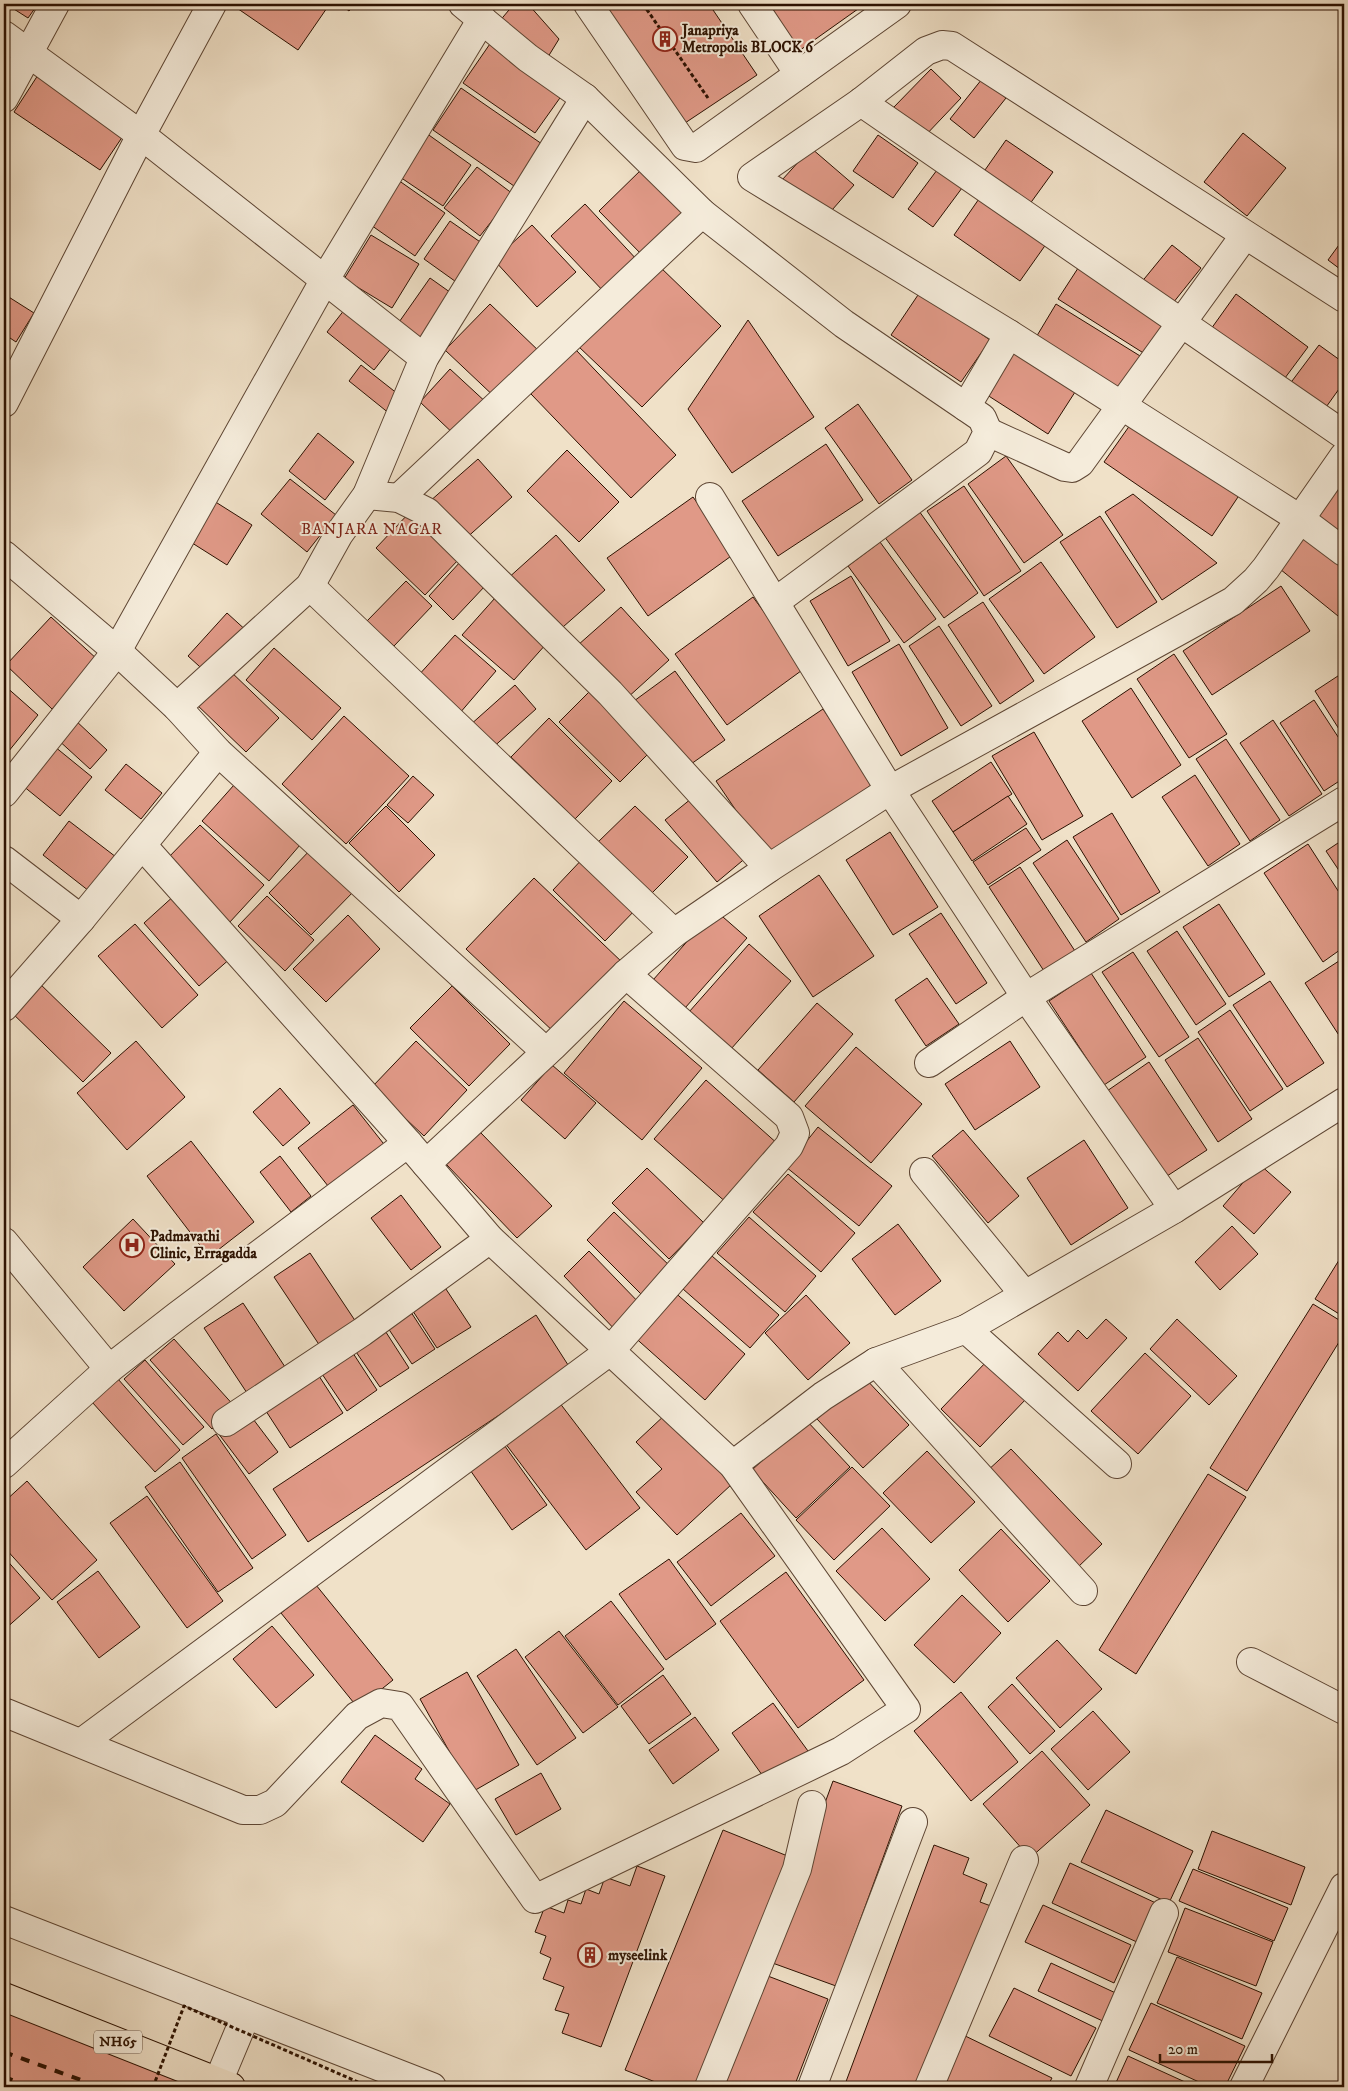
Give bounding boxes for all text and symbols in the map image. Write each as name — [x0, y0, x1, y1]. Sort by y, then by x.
place label: Janapriya Metropolis BLOCK 6 — [680, 21, 814, 57]
building icon: Janapriya Metropolis BLOCK 6 — [652, 26, 678, 52]
district label: BANJARA NAGAR — [301, 519, 443, 539]
place label: Padmavathi Clinic, Erragadda — [150, 1227, 258, 1263]
hospital icon: Padmavathi Clinic, Erragadda — [119, 1232, 145, 1258]
building icon: myseelink — [577, 1942, 603, 1968]
place label: myseelink — [608, 1946, 668, 1965]
road number: NH65 — [94, 2030, 142, 2054]
scale bar — [1160, 2031, 1273, 2063]
text: 20 m — [1168, 2040, 1198, 2059]

